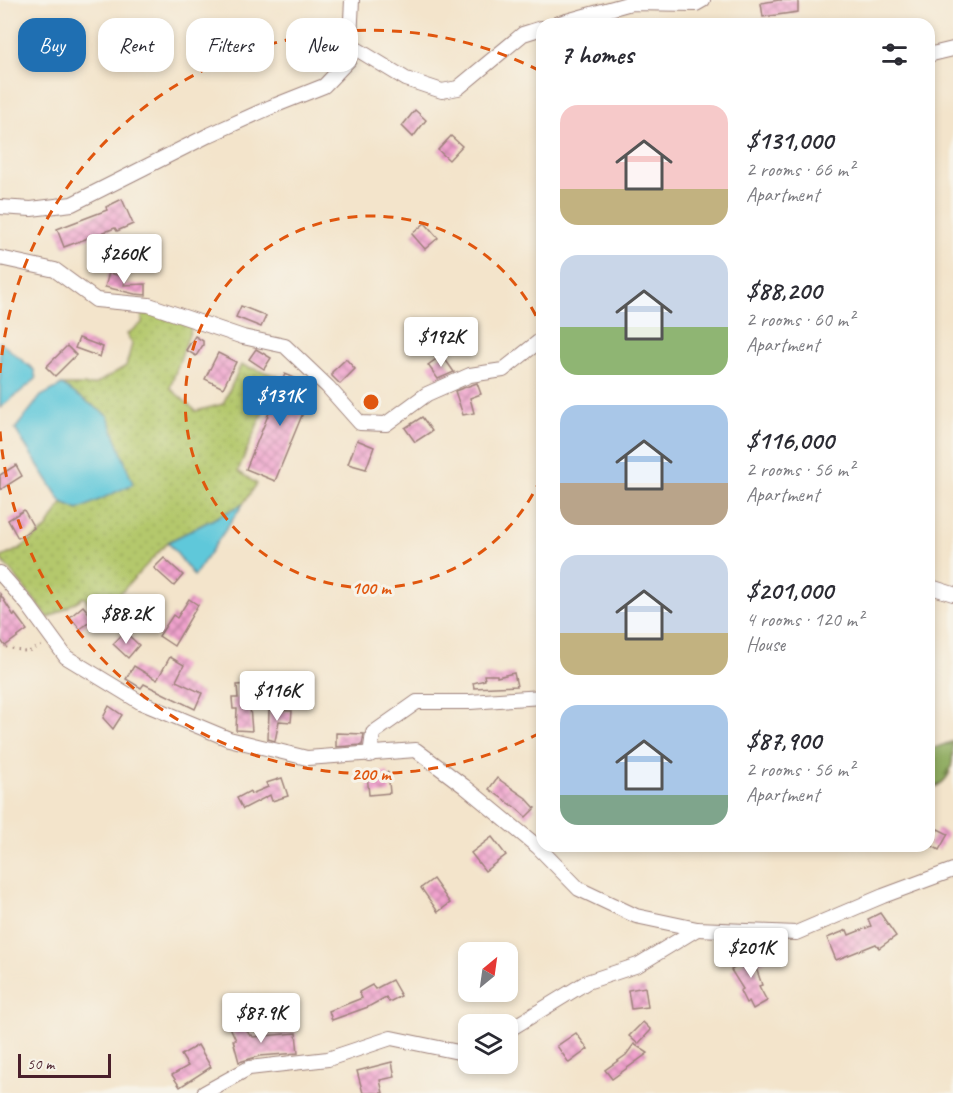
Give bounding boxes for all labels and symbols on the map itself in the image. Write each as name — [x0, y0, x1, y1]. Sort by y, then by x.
pin: $260K — [82, 234, 166, 285]
pin: $192K — [399, 317, 483, 368]
pin: $131K — [238, 376, 322, 427]
centre of rings — [361, 392, 381, 412]
text: 100 m — [352, 577, 392, 599]
pin: $88.2K — [77, 594, 175, 645]
pin: $116K — [235, 671, 319, 722]
text: 200 m — [352, 763, 392, 785]
pin: $201K — [709, 928, 793, 979]
north arrow — [458, 942, 518, 1002]
pin: $87.9K — [212, 993, 310, 1044]
scale bar — [18, 1051, 111, 1078]

